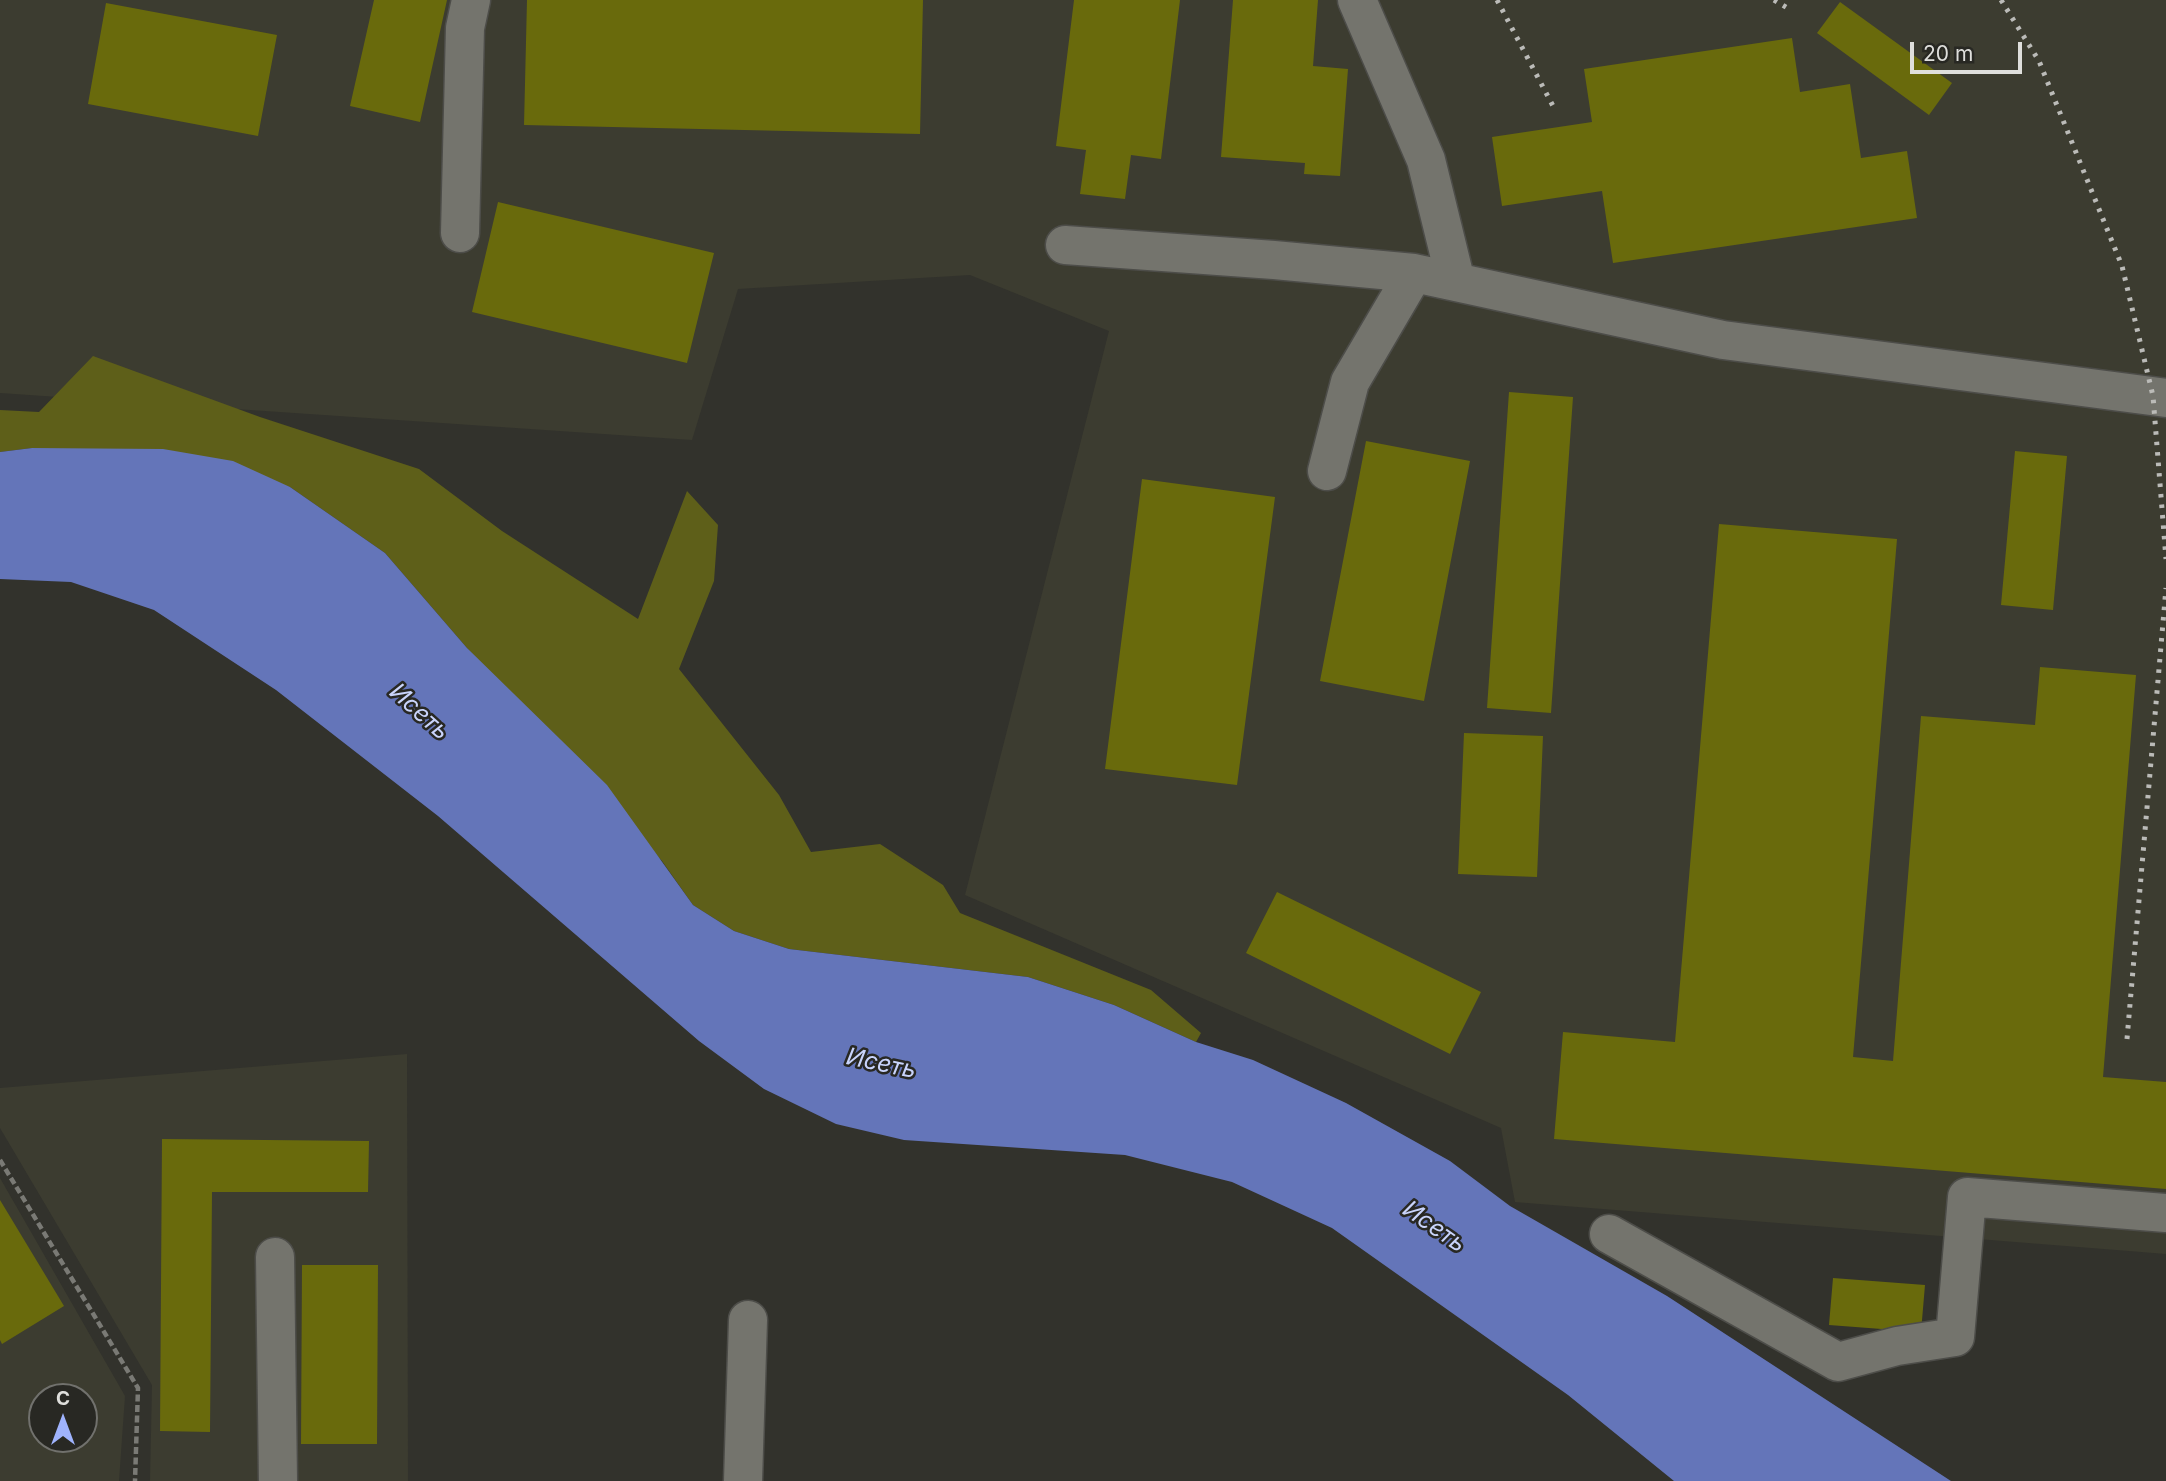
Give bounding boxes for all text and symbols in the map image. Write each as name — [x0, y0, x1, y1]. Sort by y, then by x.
scale bar — [1914, 28, 2026, 72]
text: 20 m — [1923, 41, 1973, 66]
water label: Исеть — [383, 678, 455, 746]
water label: Исеть — [843, 1043, 919, 1085]
water label: Исеть — [1397, 1195, 1471, 1259]
north arrow — [28, 1383, 98, 1453]
text: С — [56, 1387, 70, 1410]

